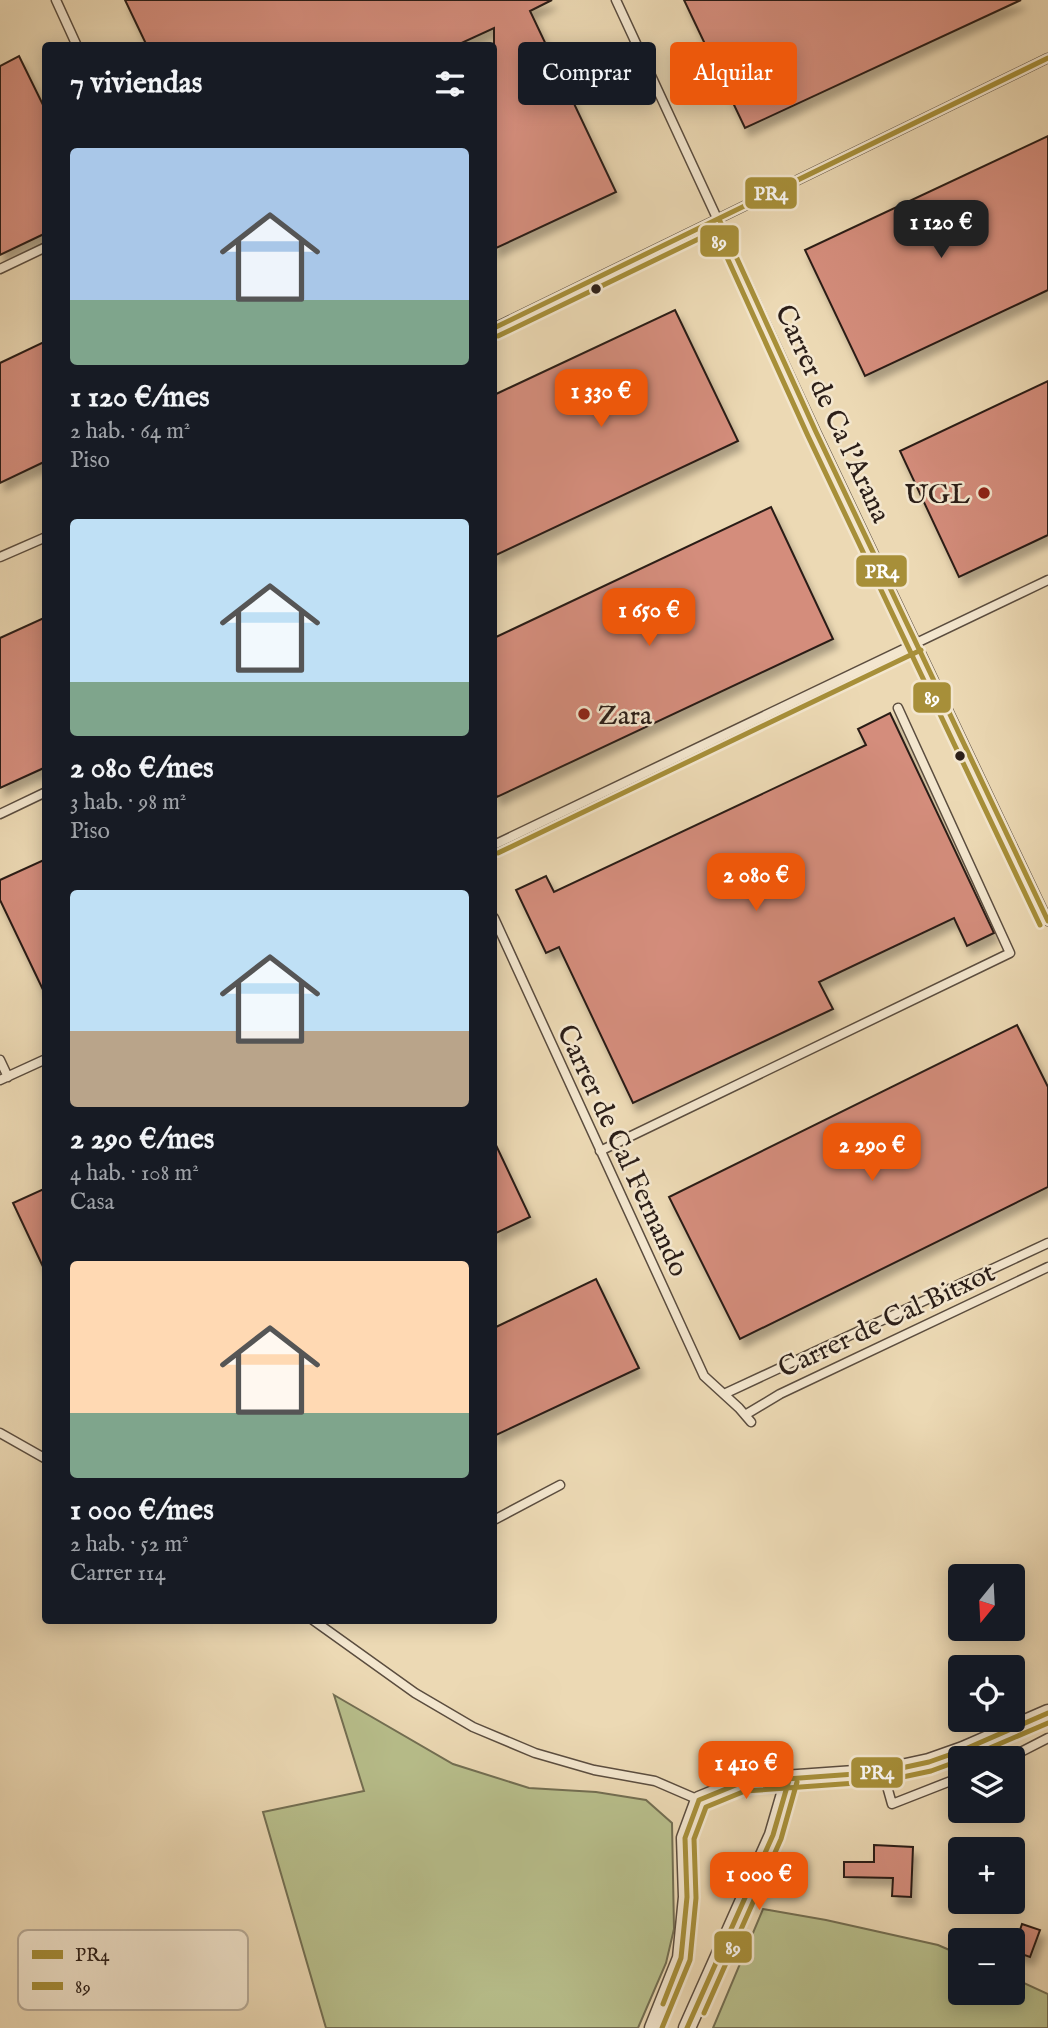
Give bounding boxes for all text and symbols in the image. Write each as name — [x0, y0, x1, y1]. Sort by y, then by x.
chip: Comprar — [518, 42, 656, 105]
chip: Alquilar — [670, 42, 797, 105]
text: 7 viviendas — [70, 65, 202, 103]
icon: filters — [431, 65, 469, 103]
line badge: PR4 — [744, 176, 798, 210]
text: PR4 — [754, 183, 789, 207]
icon: home — [207, 194, 333, 320]
pin: 1 120 € — [876, 201, 1006, 260]
text: 1 120 € — [910, 208, 972, 237]
line badge: 89 — [699, 224, 740, 258]
text: 89 — [711, 231, 727, 255]
unlabelled marker — [589, 282, 603, 296]
street label: Carrer de Ca l'Arana — [766, 299, 898, 529]
pin: 1 330 € — [536, 370, 666, 429]
text: 1 330 € — [571, 377, 631, 406]
text: 1 120 €/mes — [70, 379, 209, 417]
text: 2 hab. · 64 m² — [70, 417, 191, 446]
text: Piso — [70, 446, 110, 475]
place label: UGL — [904, 478, 970, 513]
marker: UGL — [976, 485, 992, 501]
line badge: PR4 — [855, 554, 908, 588]
text: PR4 — [865, 561, 900, 585]
icon: home — [207, 565, 333, 691]
pin: 1 650 € — [584, 588, 714, 648]
text: 1 650 € — [618, 596, 680, 625]
line badge: 89 — [912, 681, 952, 714]
text: 89 — [924, 687, 940, 711]
place label: Zara — [598, 699, 653, 734]
marker: Zara — [576, 706, 592, 722]
unlabelled marker — [953, 749, 967, 763]
text: 2 080 €/mes — [70, 750, 214, 788]
text: 3 hab. · 98 m² — [70, 788, 186, 817]
text: Piso — [70, 817, 110, 846]
pin: 2 080 € — [691, 853, 821, 913]
text: 2 080 € — [723, 861, 789, 890]
icon: home — [207, 936, 333, 1062]
street label: Carrer de Cal Fernando — [548, 1019, 696, 1283]
text: 2 290 €/mes — [70, 1121, 214, 1159]
pin: 2 290 € — [807, 1124, 937, 1183]
text: 2 290 € — [839, 1131, 905, 1160]
text: 4 hab. · 108 m² — [70, 1159, 199, 1188]
text: Casa — [70, 1188, 114, 1217]
street label: Carrer de Cal Bitxot — [773, 1256, 1001, 1387]
icon: home — [207, 1307, 333, 1433]
text: 1 000 €/mes — [70, 1492, 214, 1530]
text: 2 hab. · 52 m² — [70, 1530, 189, 1559]
text: Carrer 114 — [70, 1559, 166, 1588]
north arrow — [948, 1564, 1026, 1642]
map controls — [948, 1564, 1025, 2005]
button: locate — [948, 1655, 1025, 1732]
pin: 1 410 € — [681, 1742, 811, 1801]
button: layers — [948, 1746, 1025, 1823]
text: 1 410 € — [714, 1749, 778, 1778]
line badge: PR4 — [850, 1756, 904, 1789]
text: PR4 — [860, 1762, 895, 1786]
button: + — [948, 1837, 1025, 1914]
pin: 1 000 € — [694, 1853, 824, 1912]
text: 1 000 € — [726, 1860, 792, 1889]
button: − — [948, 1928, 1025, 2005]
legend — [18, 1930, 248, 2010]
line badge: 89 — [713, 1930, 753, 1964]
text: 89 — [725, 1937, 741, 1961]
text: PR4 — [75, 1944, 110, 1968]
text: 89 — [75, 1976, 91, 2000]

